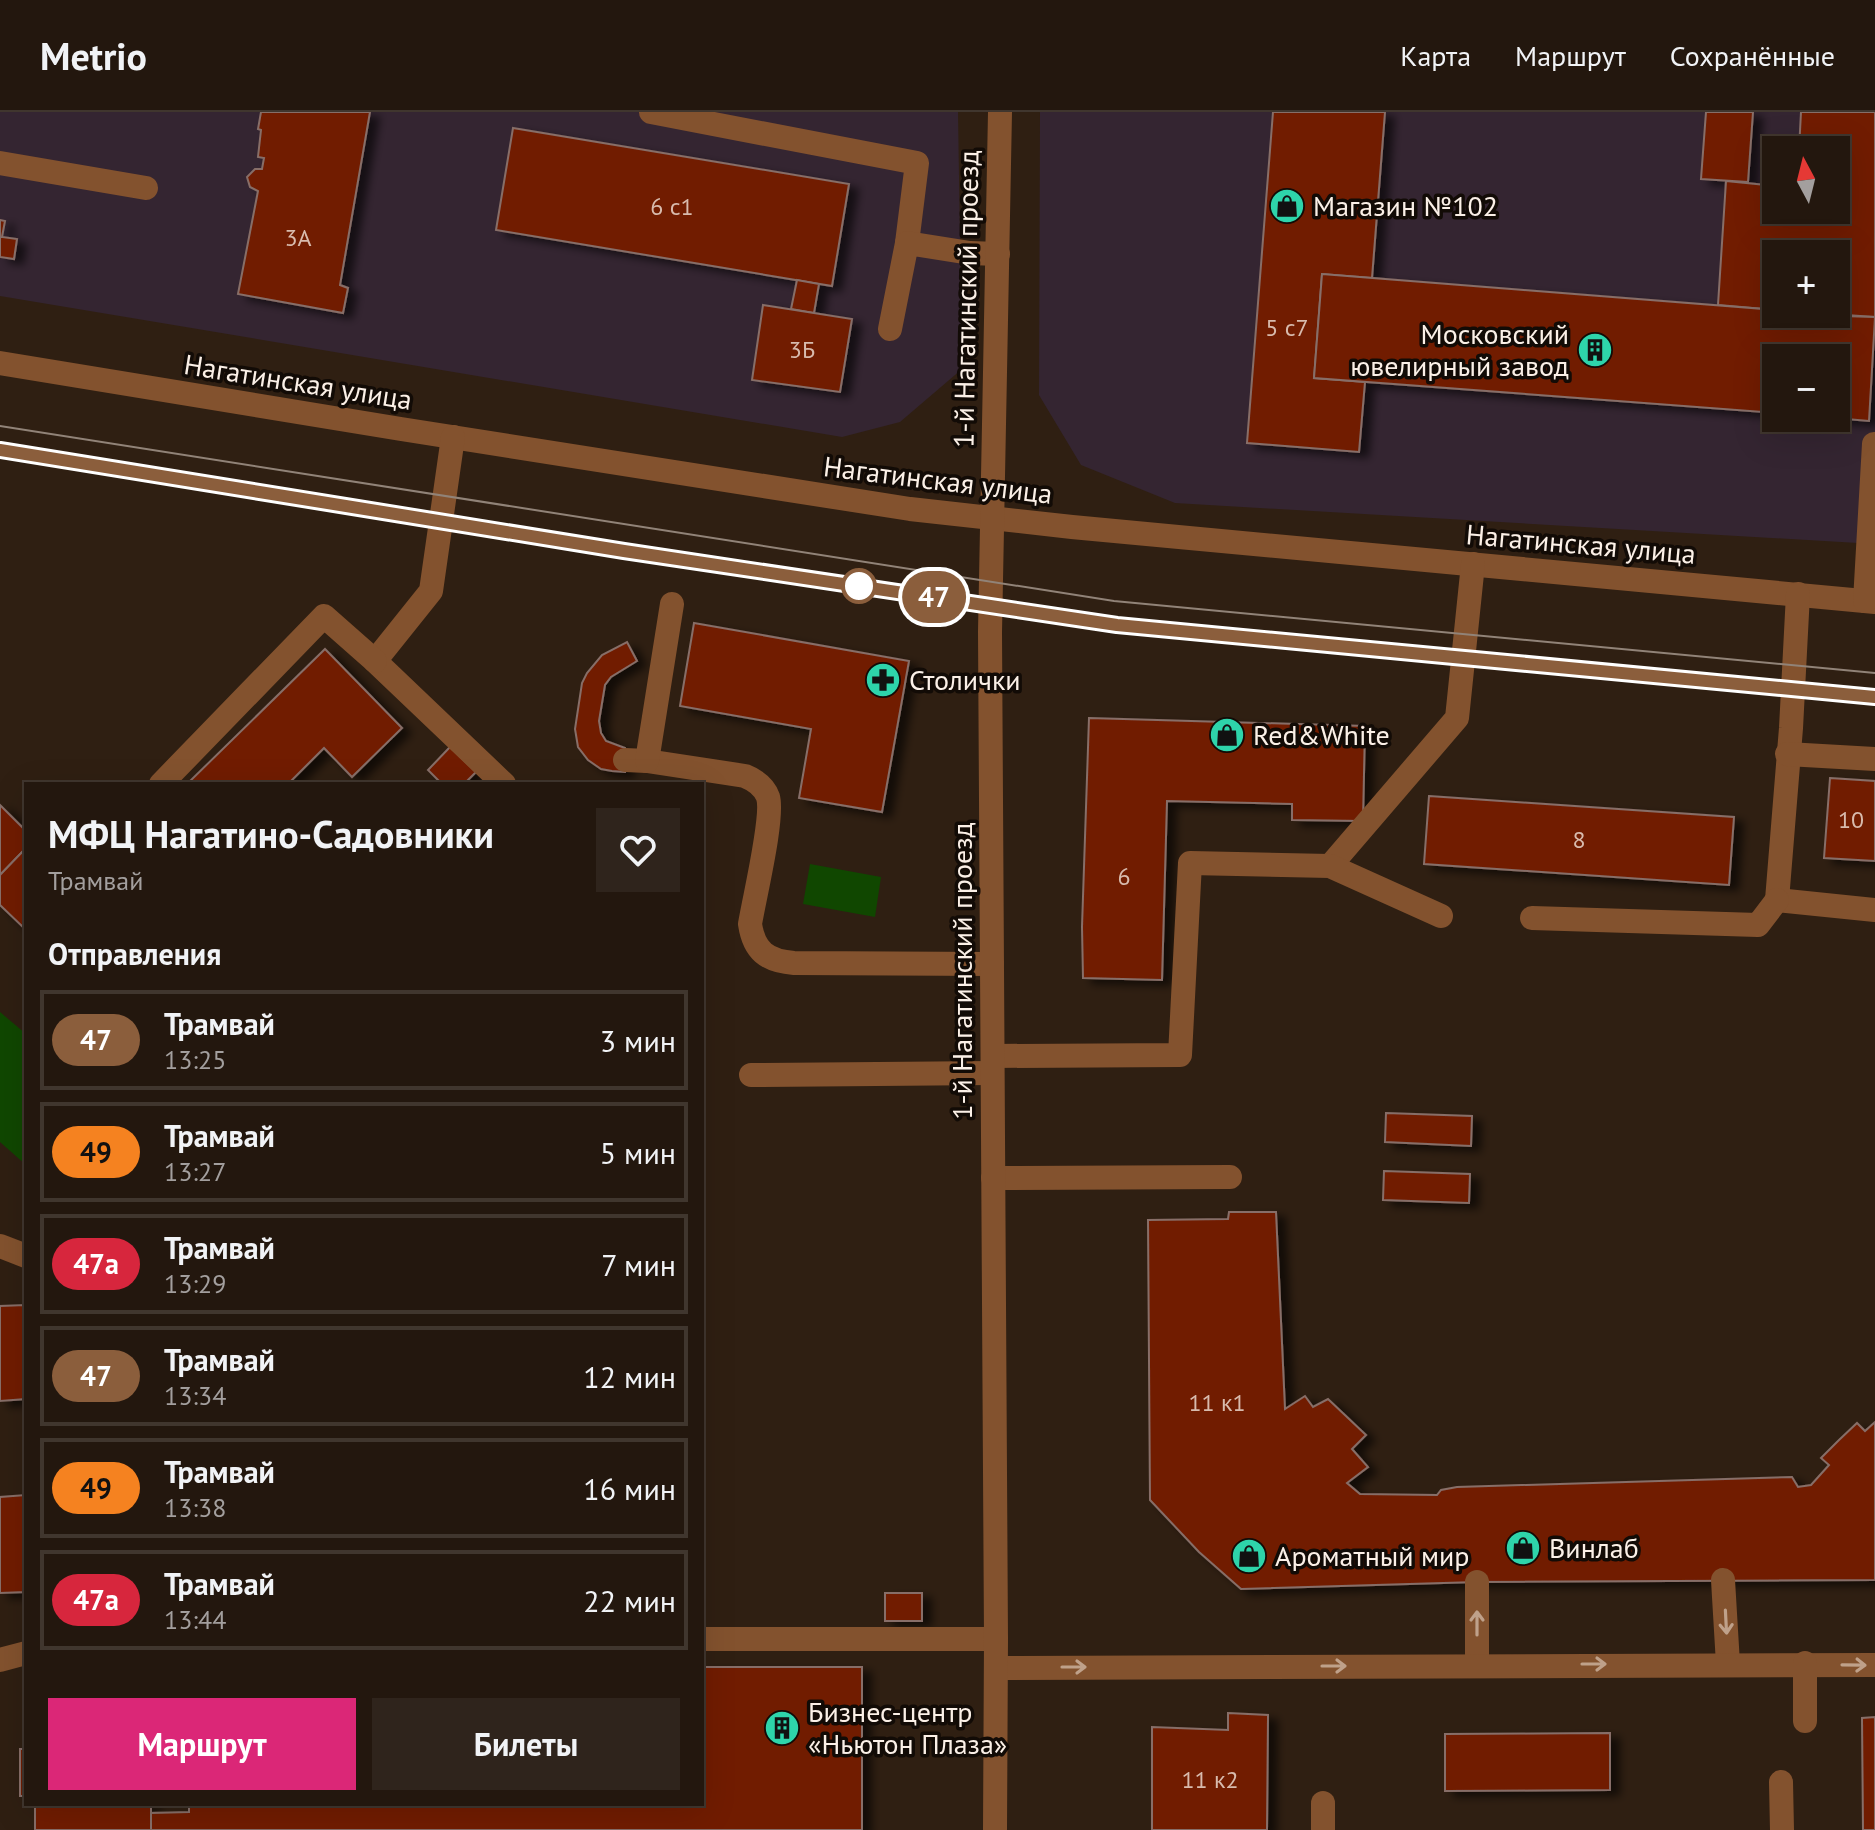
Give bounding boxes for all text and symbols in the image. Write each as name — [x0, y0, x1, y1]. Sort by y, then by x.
text: Metrio — [40, 31, 147, 80]
text: Карта — [1400, 37, 1471, 74]
text: Маршрут — [1515, 37, 1626, 74]
text: Сохранённые — [1670, 37, 1835, 74]
north arrow — [1762, 136, 1850, 224]
map controls — [1762, 136, 1850, 432]
street label: 1-й Нагатинский проезд — [944, 150, 987, 448]
shop icon: Магазин №102 — [1268, 187, 1306, 225]
place label: Магазин №102 — [1313, 187, 1498, 224]
house number: 6 с1 — [650, 191, 694, 222]
house number: 3А — [284, 222, 312, 253]
button: + — [1762, 240, 1850, 328]
house number: 5 с7 — [1265, 312, 1309, 343]
place label: Московский ювелирный завод — [1350, 315, 1569, 384]
building icon: Московский ювелирный завод — [1576, 331, 1614, 369]
house number: 3Б — [789, 334, 815, 365]
button: − — [1762, 344, 1850, 432]
street label: Нагатинская улица — [181, 345, 415, 418]
street label: Нагатинская улица — [821, 447, 1055, 512]
street label: Нагатинская улица — [1465, 515, 1697, 572]
unlabelled marker — [842, 569, 876, 603]
line badge: 47 — [898, 571, 970, 623]
text: 47 — [918, 578, 950, 615]
pharmacy icon: Столички — [864, 661, 902, 699]
place label: Столички — [909, 661, 1021, 698]
shop icon: Red&White — [1208, 716, 1246, 754]
place label: Red&White — [1253, 716, 1390, 753]
house number: 10 — [1838, 804, 1864, 835]
button: heart — [596, 808, 680, 892]
text: МФЦ Нагатино-Садовники — [48, 809, 494, 858]
street label: 1-й Нагатинский проезд — [943, 822, 980, 1120]
house number: 8 — [1572, 824, 1586, 855]
house number: 6 — [1117, 861, 1131, 892]
text: Трамвай — [48, 864, 143, 897]
text: Отправления — [48, 934, 221, 973]
text: Трамвай — [164, 1004, 275, 1043]
text: 47 — [80, 1021, 112, 1058]
text: 3 мин — [600, 1021, 676, 1060]
text: 13:25 — [164, 1043, 226, 1076]
text: Трамвай — [164, 1116, 275, 1155]
text: 49 — [80, 1133, 112, 1170]
text: 5 мин — [600, 1133, 676, 1172]
text: 13:27 — [164, 1155, 226, 1188]
text: Трамвай — [164, 1228, 275, 1267]
text: 47а — [73, 1245, 119, 1282]
text: 7 мин — [601, 1245, 676, 1284]
text: 13:29 — [164, 1267, 226, 1300]
text: Трамвай — [164, 1340, 275, 1379]
text: 47 — [80, 1357, 112, 1394]
text: 12 мин — [583, 1357, 676, 1396]
text: 13:34 — [164, 1379, 226, 1412]
house number: 11 к1 — [1188, 1387, 1246, 1418]
text: Трамвай — [164, 1452, 275, 1491]
text: 49 — [80, 1469, 112, 1506]
text: 16 мин — [583, 1469, 676, 1508]
text: 13:38 — [164, 1491, 226, 1524]
shop icon: Винлаб — [1504, 1529, 1542, 1567]
place label: Винлаб — [1549, 1529, 1639, 1566]
shop icon: Ароматный мир — [1230, 1537, 1268, 1575]
place label: Ароматный мир — [1275, 1537, 1470, 1574]
text: Трамвай — [164, 1564, 275, 1603]
text: 47а — [73, 1581, 119, 1618]
text: 22 мин — [583, 1581, 676, 1620]
text: 13:44 — [164, 1603, 226, 1636]
one-way arrow — [1719, 1608, 1734, 1635]
one-way arrow — [1469, 1610, 1485, 1637]
one-way arrow — [1580, 1656, 1607, 1672]
one-way arrow — [1840, 1657, 1867, 1672]
one-way arrow — [1320, 1658, 1347, 1673]
one-way arrow — [1060, 1659, 1087, 1675]
place label: Бизнес-центр «Ньютон Плаза» — [808, 1693, 1007, 1762]
button: Маршрут — [48, 1698, 356, 1790]
button: Билеты — [372, 1698, 680, 1790]
building icon: Бизнес-центр «Ньютон Плаза» — [763, 1709, 801, 1747]
house number: 11 к2 — [1181, 1764, 1239, 1795]

